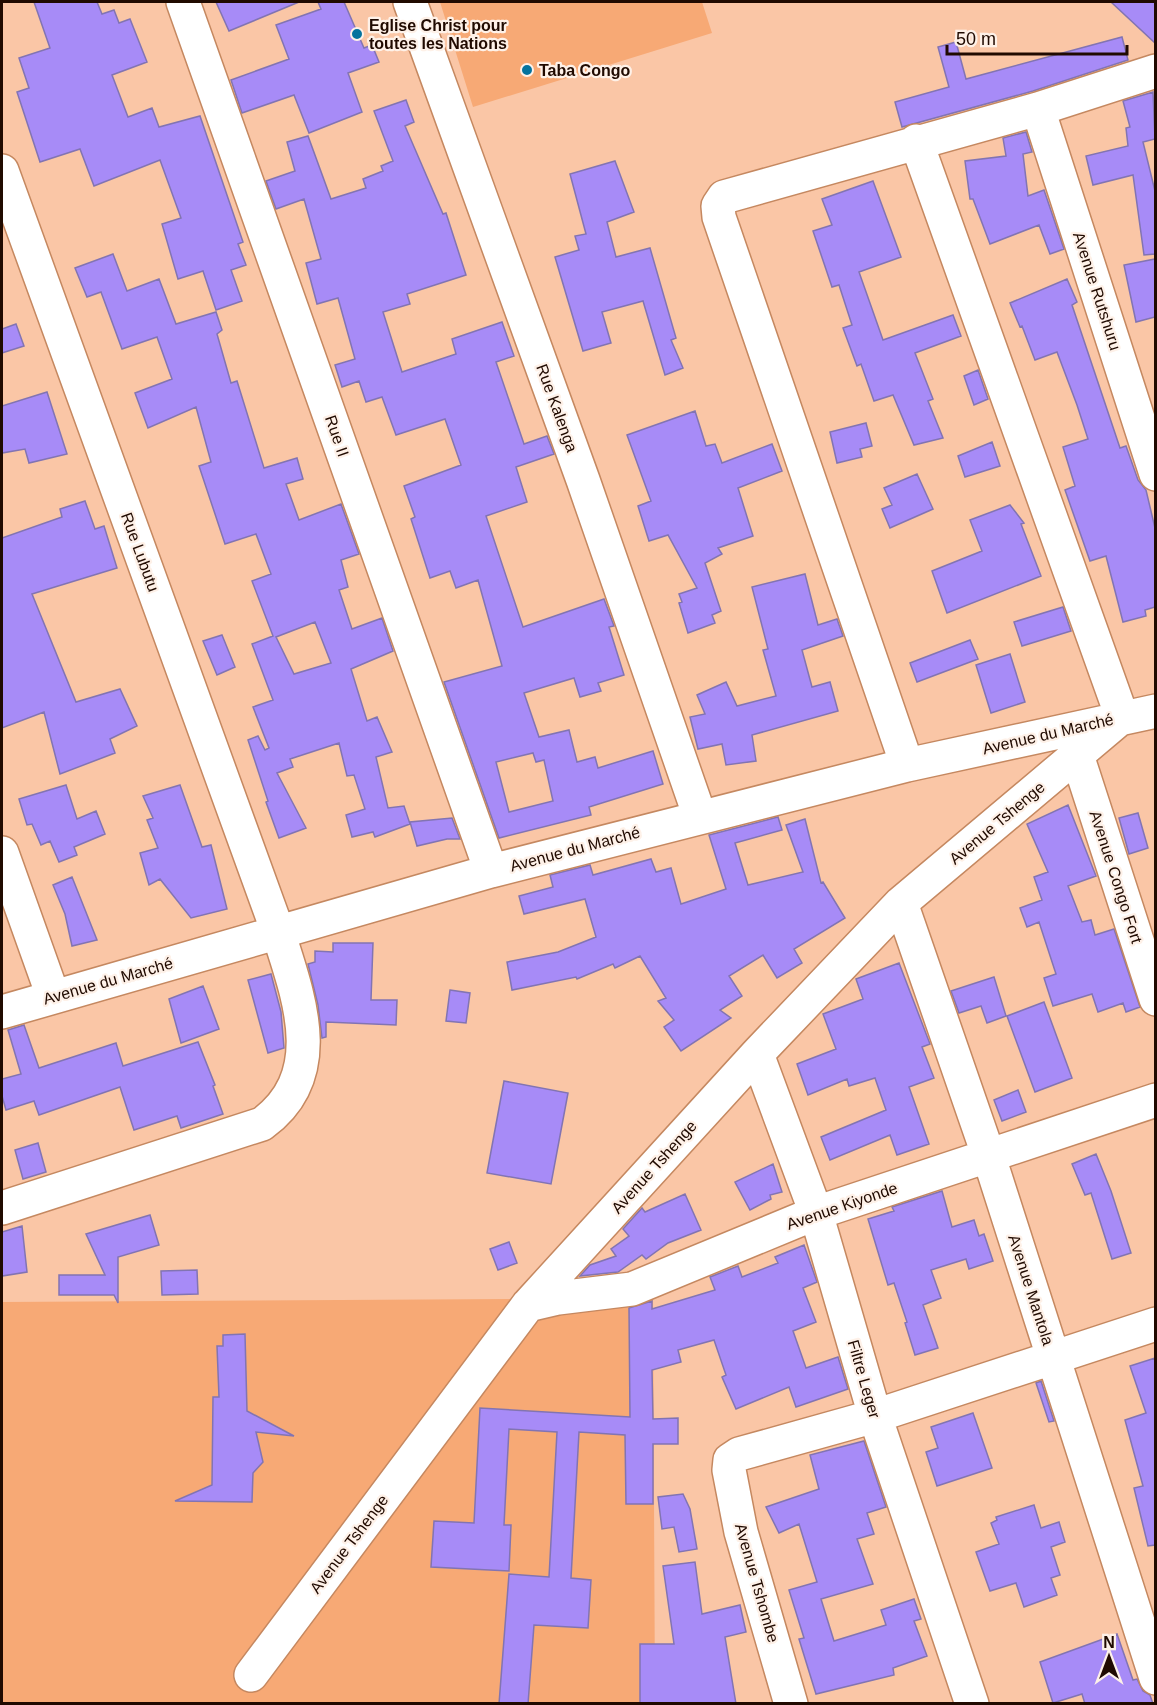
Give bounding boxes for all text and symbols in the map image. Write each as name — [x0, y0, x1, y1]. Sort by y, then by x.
place label: Eglise Christ pour toutes les Nations — [369, 17, 507, 52]
scale bar — [947, 18, 1127, 56]
marker: Eglise Christ pour toutes les Nations — [350, 27, 364, 41]
text: 50 m — [956, 29, 996, 49]
place label: Taba Congo — [539, 62, 630, 79]
marker: Taba Congo — [520, 63, 534, 77]
street label: Avenue Rutshuru — [1070, 230, 1124, 352]
street label: Rue Kalenga — [533, 362, 581, 454]
street label: Rue II — [322, 413, 352, 459]
street label: Rue Lubutu — [118, 510, 162, 594]
street label: Avenue du Marché — [981, 711, 1115, 757]
street label: Avenue Tshenge — [946, 778, 1048, 868]
street label: Avenue Congo Fort — [1087, 809, 1146, 946]
street label: Avenue du Marché — [508, 823, 642, 875]
street label: Avenue du Marché — [41, 954, 175, 1008]
street label: Avenue Tshenge — [608, 1117, 700, 1217]
street label: Avenue Kiyonde — [784, 1179, 900, 1233]
street label: Avenue Mantola — [1005, 1233, 1057, 1348]
street label: Filtre Leger — [845, 1338, 884, 1421]
street label: Avenue Tshenge — [307, 1491, 392, 1596]
street label: Avenue Tshombe — [732, 1522, 782, 1645]
north arrow — [1079, 1627, 1139, 1687]
text: N — [1103, 1634, 1115, 1651]

